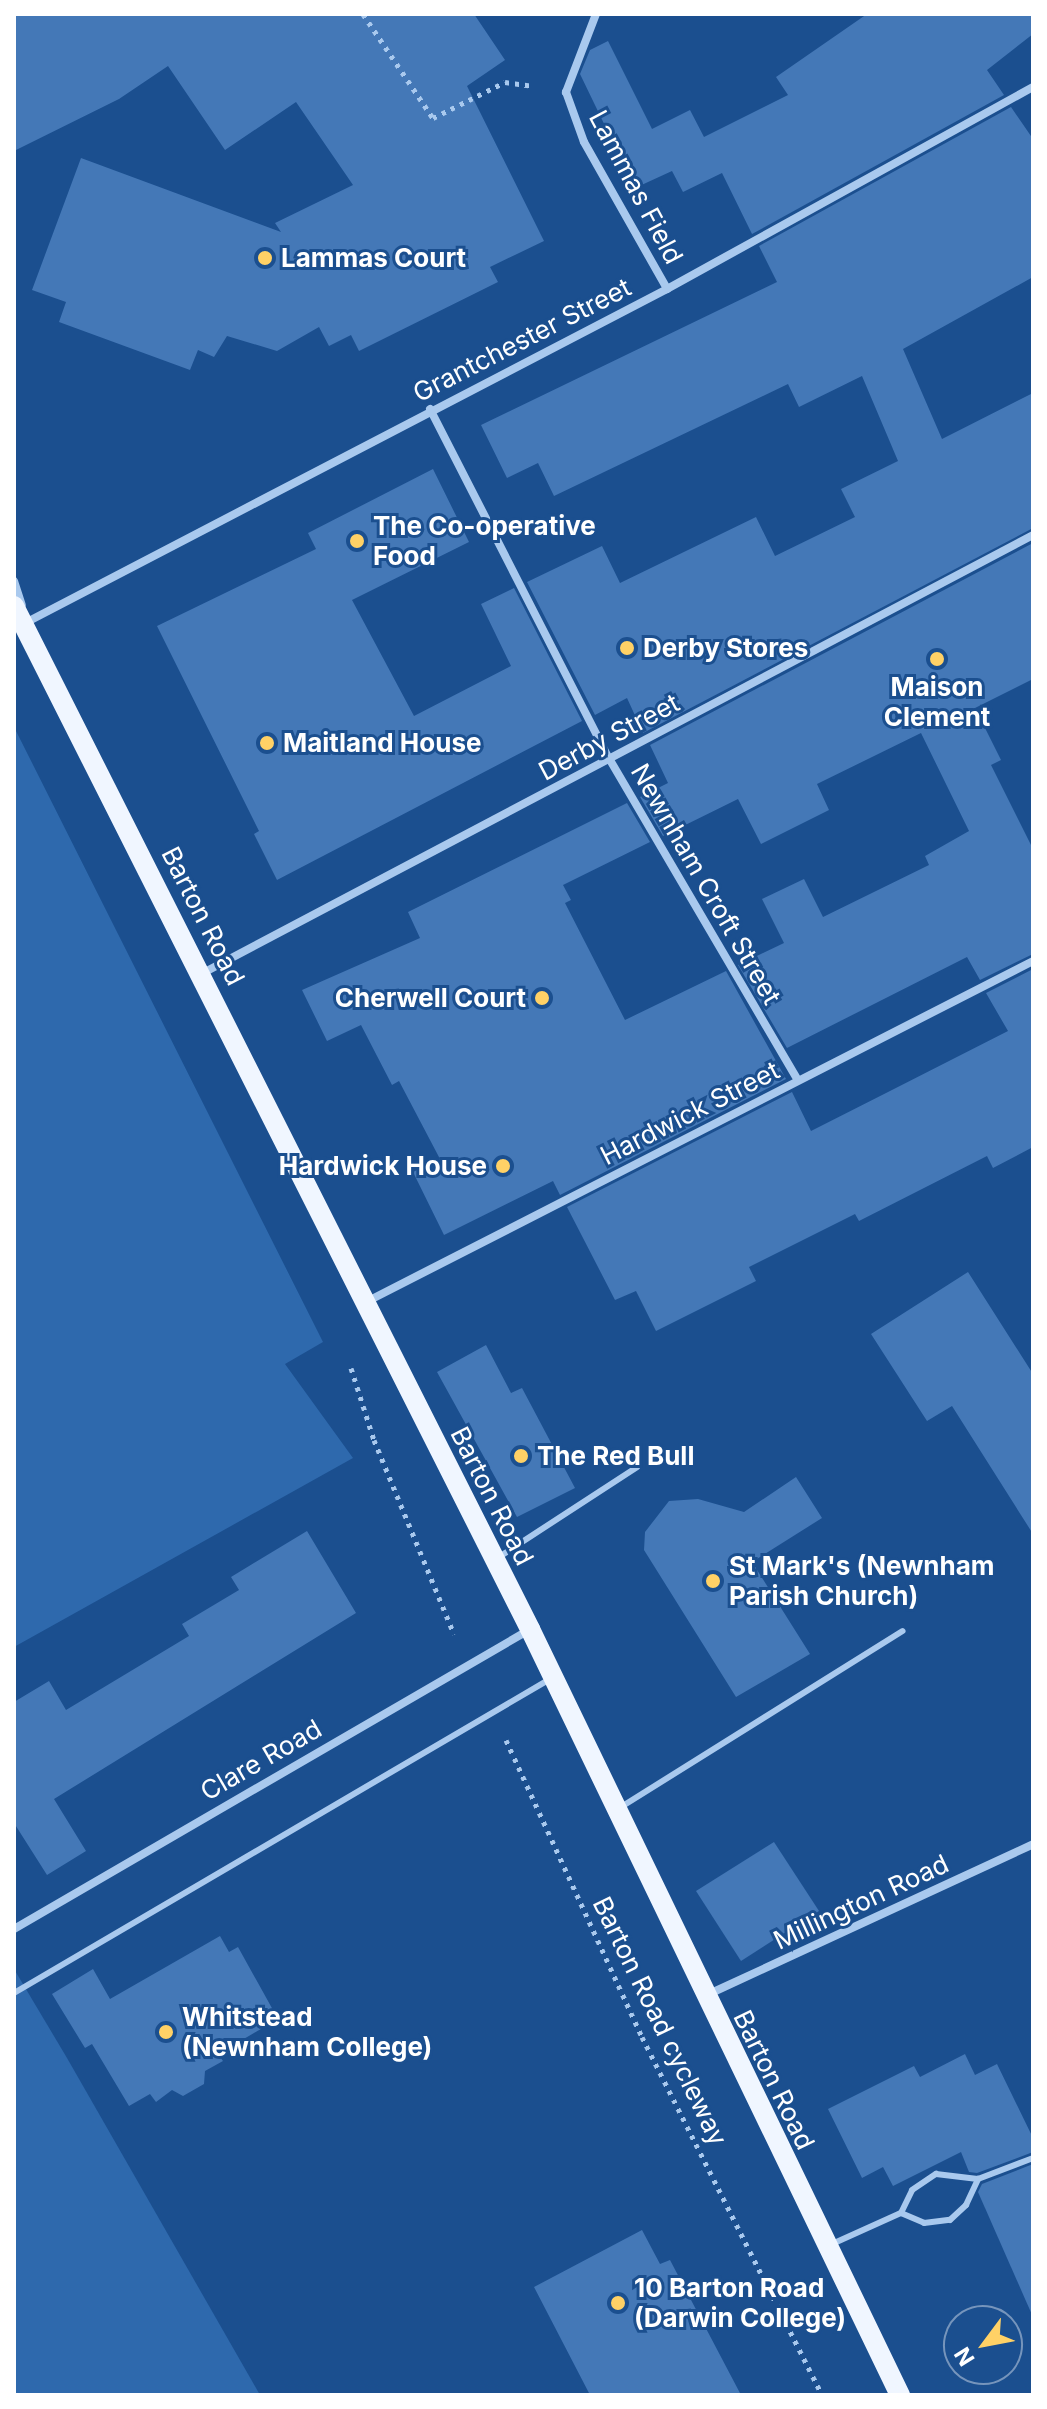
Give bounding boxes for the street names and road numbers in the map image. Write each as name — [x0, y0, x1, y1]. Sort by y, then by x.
street label: Lammas Field — [582, 105, 690, 269]
street label: Grantchester Street — [408, 272, 636, 408]
street label: Derby Street — [533, 687, 685, 787]
street label: Newnham Croft Street — [624, 758, 788, 1010]
street label: Barton Road — [155, 842, 251, 990]
street label: Hardwick Street — [595, 1054, 785, 1172]
street label: Barton Road — [444, 1422, 540, 1570]
street label: Clare Road — [195, 1713, 327, 1807]
street label: Millington Road — [769, 1848, 953, 1956]
street label: Barton Road cycleway — [586, 1892, 734, 2150]
street label: Barton Road — [727, 2005, 821, 2155]

